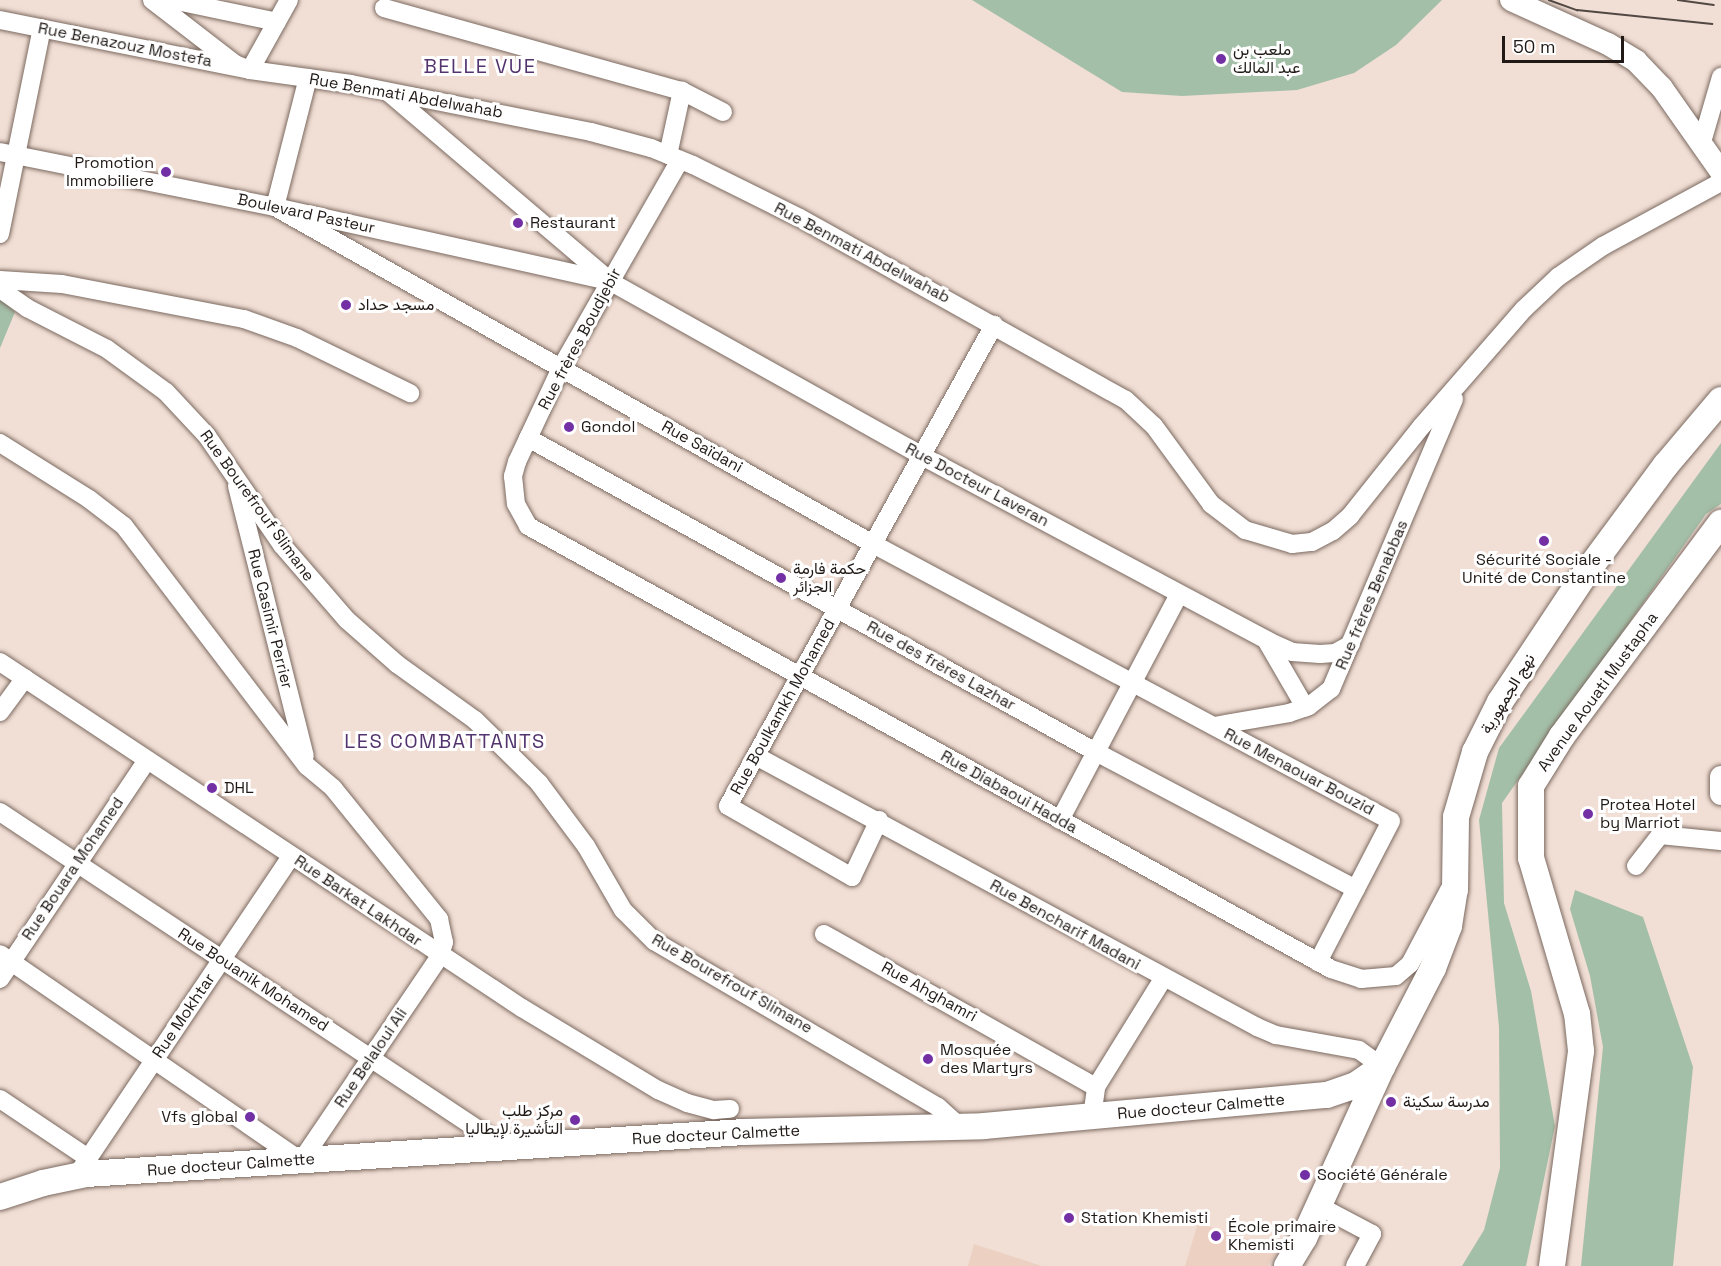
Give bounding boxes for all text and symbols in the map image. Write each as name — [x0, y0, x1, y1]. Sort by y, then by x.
street label: Rue Benazouz Mostefa — [36, 19, 214, 71]
scale bar — [1505, 24, 1626, 62]
text: 50 m — [1513, 35, 1555, 58]
place label: ملعب بن عبد المالك — [1233, 40, 1300, 78]
marker: ملعب بن عبد المالك — [1214, 52, 1228, 66]
district label: BELLE VUE — [423, 54, 537, 78]
street label: Rue Benmati Abdelwahab — [308, 69, 504, 123]
place label: Promotion Immobiliere — [66, 153, 154, 191]
marker: Promotion Immobiliere — [159, 165, 173, 179]
street label: Boulevard Pasteur — [235, 190, 377, 238]
street label: Rue Benmati Abdelwahab — [771, 198, 953, 308]
place label: Restaurant — [530, 213, 616, 233]
marker: Restaurant — [511, 216, 525, 230]
street label: Rue frères Boudjebir — [534, 265, 626, 413]
place label: مسجد حداد — [358, 295, 434, 315]
marker: مسجد حداد — [339, 298, 353, 312]
place label: Gondol — [581, 417, 635, 437]
street label: Rue Saïdani — [658, 417, 746, 477]
marker: Gondol — [562, 420, 576, 434]
street label: Rue Bourefrouf Slimane — [196, 427, 318, 585]
street label: Rue Docteur Laveran — [902, 439, 1052, 531]
street label: Rue frères Benabbas — [1332, 517, 1412, 673]
marker: Sécurité Sociale - Unité de Constantine — [1537, 534, 1551, 548]
street label: Rue Casimir Perrier — [243, 547, 297, 691]
place label: Sécurité Sociale - Unité de Constantine — [1462, 550, 1626, 588]
place label: حكمة فارمة الجزائر — [793, 559, 866, 597]
marker: حكمة فارمة الجزائر — [774, 571, 788, 585]
street label: Avenue Aouati Mustapha — [1534, 609, 1662, 775]
street label: Rue Boulkamkh Mohamed — [727, 616, 839, 798]
street label: Rue des frères Lazhar — [863, 617, 1019, 715]
street label: نهج الجمهورية — [1477, 651, 1539, 737]
street label: Rue Menaouar Bouzid — [1221, 724, 1377, 820]
district label: LES COMBATTANTS — [344, 729, 546, 753]
street label: Rue Diabaoui Hadda — [937, 746, 1081, 838]
place label: DHL — [224, 778, 254, 798]
marker: DHL — [205, 781, 219, 795]
street label: Rue Bouara Mohamed — [18, 794, 128, 944]
place label: Protea Hotel by Marriot — [1600, 795, 1695, 833]
marker: Protea Hotel by Marriot — [1581, 807, 1595, 821]
street label: Rue Barkat Lakhdar — [291, 851, 425, 951]
street label: Rue Bencharif Madani — [986, 876, 1144, 974]
street label: Rue Bouanik Mohamed — [174, 924, 332, 1036]
street label: Rue Bourefrouf Slimane — [648, 930, 816, 1038]
street label: Rue Ahghamri — [878, 958, 980, 1026]
street label: Rue Mokhtar — [149, 970, 219, 1062]
street label: Rue Belaloui Ali — [331, 1004, 411, 1112]
place label: Mosquée des Martyrs — [940, 1040, 1033, 1078]
marker: Mosquée des Martyrs — [921, 1052, 935, 1066]
street label: Rue docteur Calmette — [1116, 1090, 1286, 1124]
place label: مدرسة سكينة — [1403, 1092, 1490, 1112]
marker: مدرسة سكينة — [1384, 1095, 1398, 1109]
place label: مركز طلب التأشيرة لإيطاليا — [465, 1101, 563, 1139]
place label: Vfs global — [161, 1107, 238, 1127]
marker: Vfs global — [243, 1110, 257, 1124]
marker: مركز طلب التأشيرة لإيطاليا — [568, 1113, 582, 1127]
street label: Rue docteur Calmette — [632, 1121, 800, 1149]
street label: Rue docteur Calmette — [147, 1150, 315, 1180]
place label: Société Générale — [1317, 1165, 1448, 1185]
marker: Société Générale — [1298, 1168, 1312, 1182]
place label: Station Khemisti — [1081, 1208, 1208, 1228]
marker: Station Khemisti — [1062, 1211, 1076, 1225]
place label: École primaire Khemisti — [1228, 1217, 1336, 1255]
marker: École primaire Khemisti — [1209, 1229, 1223, 1243]

